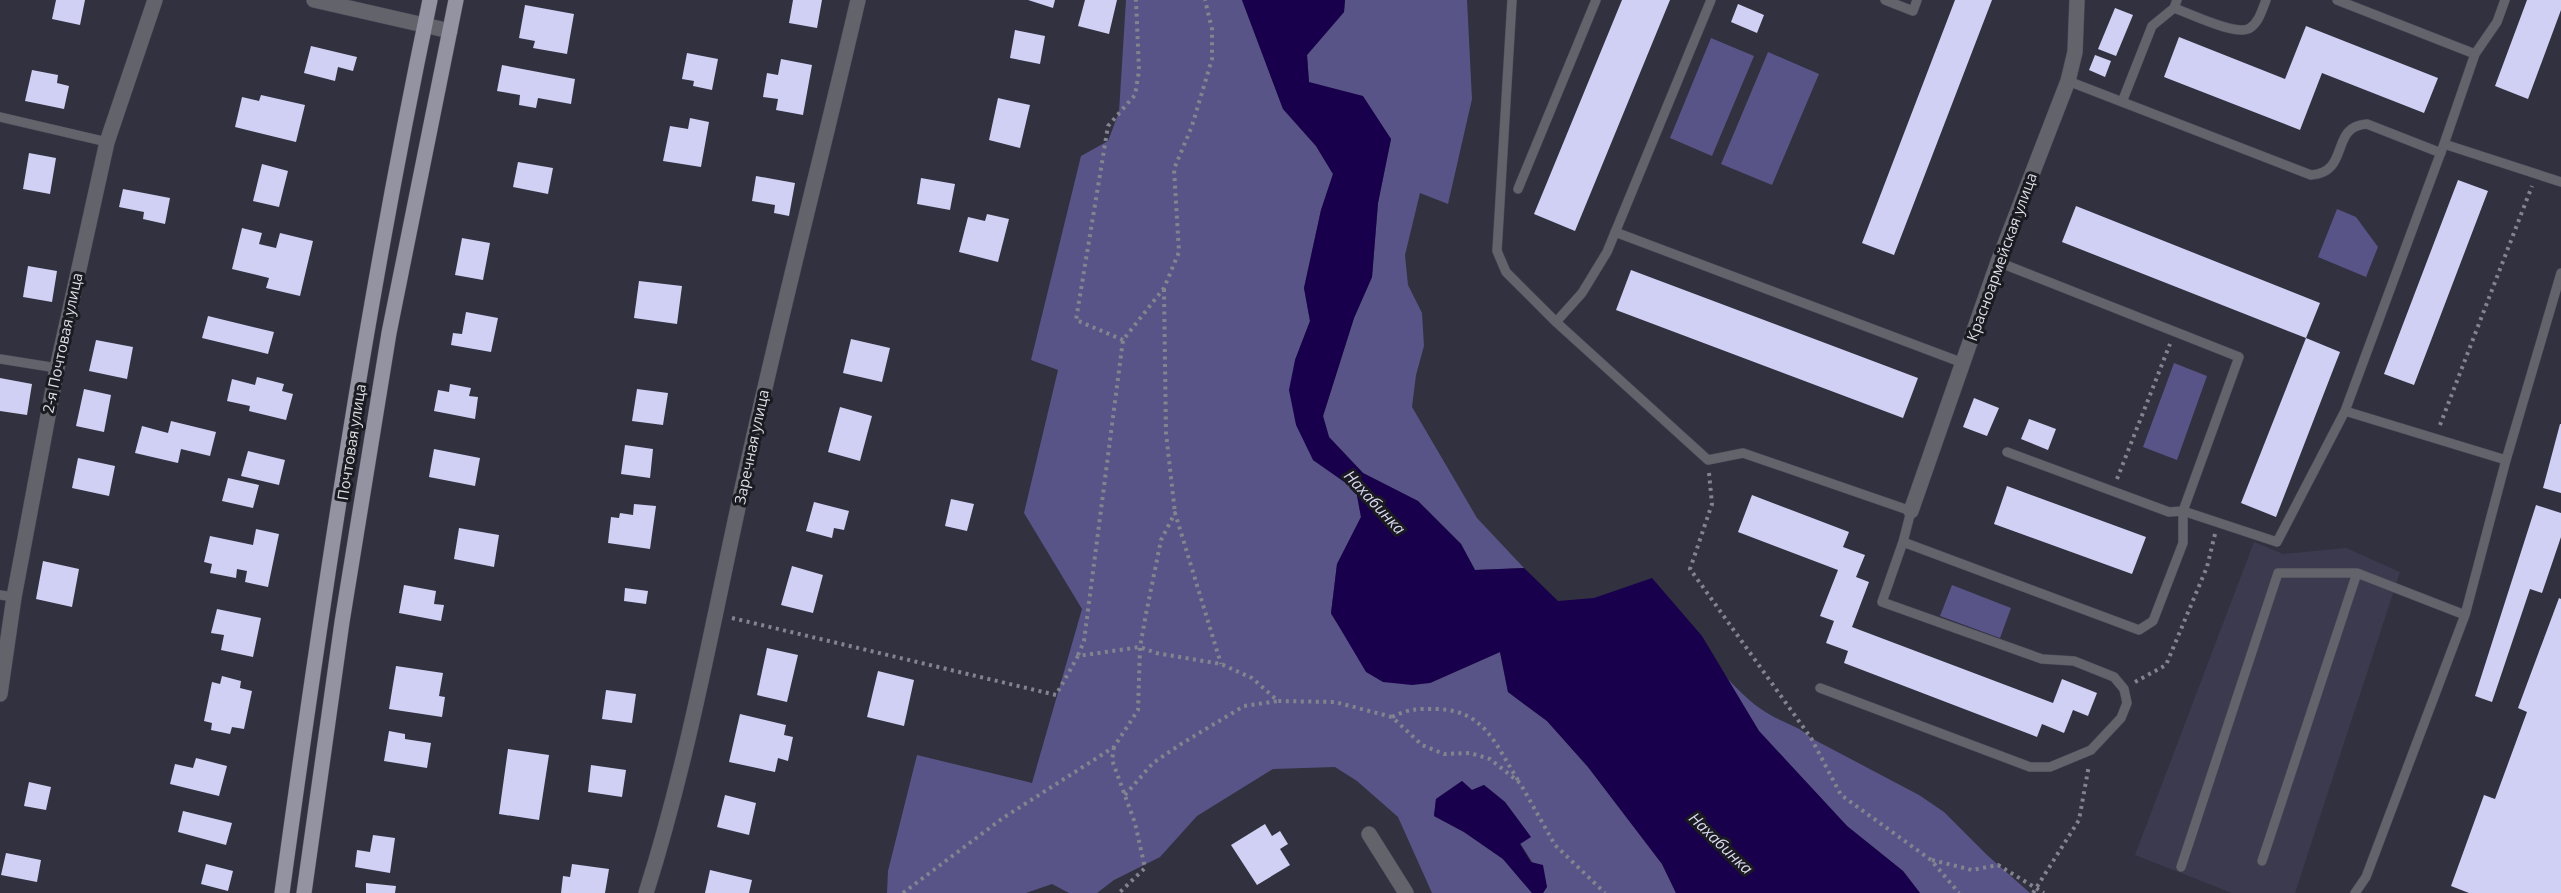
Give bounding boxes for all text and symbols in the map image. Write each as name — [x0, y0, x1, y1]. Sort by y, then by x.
street label: Красноармейская улица — [1961, 170, 2041, 344]
street label: 2-я Почтовая улица — [37, 271, 87, 415]
street label: Почтовая улица — [332, 382, 370, 502]
street label: Заречная улица — [729, 387, 773, 506]
water label: Нахабинка — [1339, 465, 1411, 539]
water label: Нахабинка — [1684, 807, 1758, 879]

